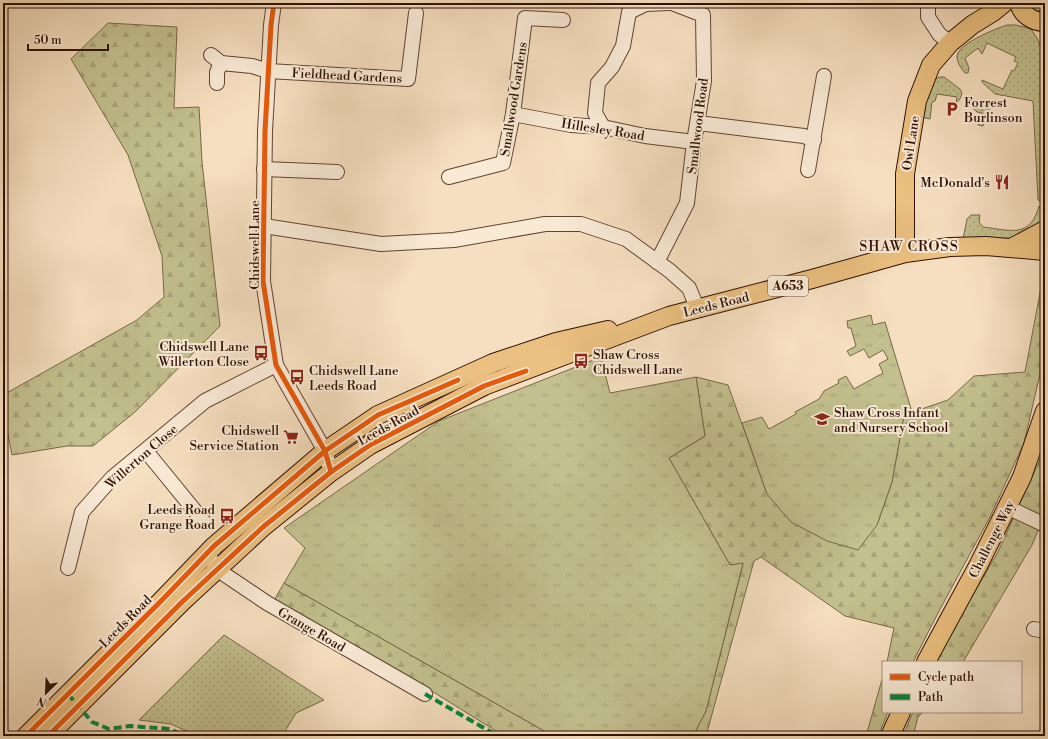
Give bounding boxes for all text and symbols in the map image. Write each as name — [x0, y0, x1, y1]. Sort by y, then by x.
scale bar — [28, 26, 108, 52]
text: 50 m — [34, 33, 62, 48]
street label: Smallwood Gardens — [497, 40, 531, 158]
street label: Fieldhead Gardens — [291, 65, 403, 87]
street label: Smallwood Road — [684, 77, 712, 175]
place label: Forrest Burlinson — [963, 95, 1023, 126]
parking icon: Forrest Burlinson — [943, 100, 961, 118]
street label: Owl Lane — [899, 114, 923, 172]
street label: Hillesley Road — [560, 116, 646, 145]
restaurant icon: McDonald's — [993, 173, 1011, 191]
place label: McDonald's — [920, 175, 990, 191]
street label: Chidswell Lane — [247, 200, 263, 290]
district label: SHAW CROSS — [859, 238, 959, 256]
road number: A653 — [768, 276, 808, 296]
street label: Leeds Road — [681, 289, 752, 321]
place label: Chidswell Lane Willerton Close — [158, 339, 249, 370]
bus stop icon: Chidswell Lane Willerton Close — [252, 344, 270, 362]
place label: Shaw Cross Chidswell Lane — [593, 347, 683, 378]
bus stop icon: Shaw Cross Chidswell Lane — [572, 352, 590, 370]
place label: Chidswell Lane Leeds Road — [309, 363, 399, 394]
bus stop icon: Chidswell Lane Leeds Road — [288, 368, 306, 386]
street label: Leeds Road — [355, 402, 422, 449]
place label: Shaw Cross Infant and Nursery School — [834, 405, 949, 436]
school or university icon: Shaw Cross Infant and Nursery School — [813, 410, 831, 428]
street label: Willerton Close — [102, 421, 181, 493]
place label: Chidswell Service Station — [189, 423, 279, 454]
supermarket icon: Chidswell Service Station — [282, 428, 300, 446]
street label: Challenge Way — [966, 497, 1019, 581]
place label: Leeds Road Grange Road — [140, 502, 216, 533]
bus stop icon: Leeds Road Grange Road — [218, 507, 236, 525]
street label: Leeds Road — [96, 592, 156, 651]
street label: Grange Road — [275, 604, 349, 656]
legend — [882, 661, 1022, 713]
text: Cycle path — [918, 670, 974, 685]
north arrow — [26, 673, 66, 713]
text: Path — [918, 690, 943, 705]
text: N — [35, 693, 49, 709]

